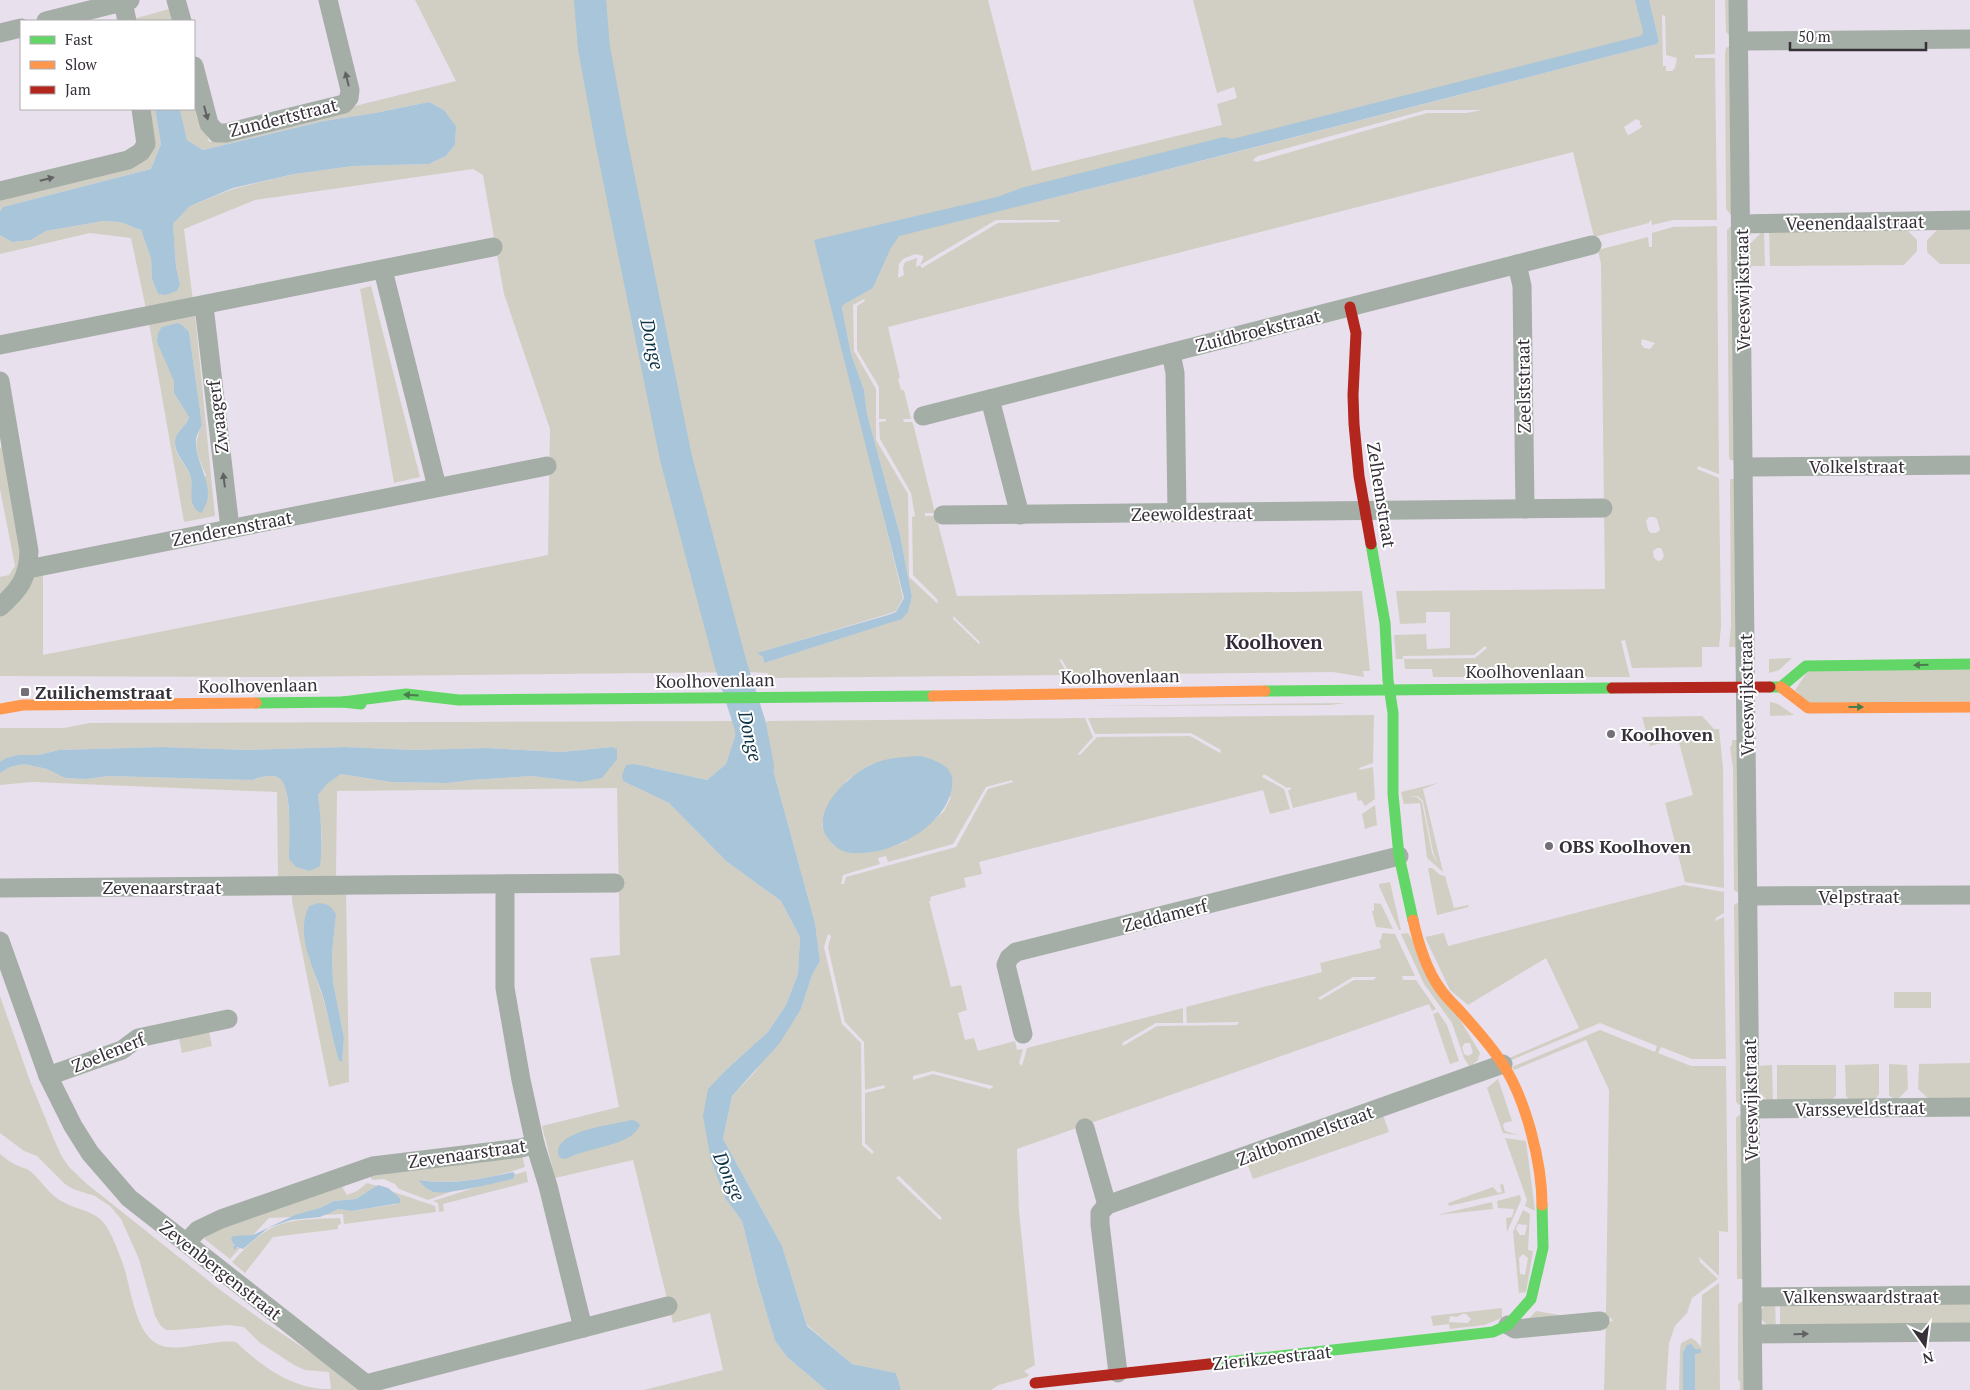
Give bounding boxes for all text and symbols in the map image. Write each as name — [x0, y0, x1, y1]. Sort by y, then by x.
legend — [20, 20, 195, 110]
scale bar — [1790, 20, 1926, 52]
text: 50 m — [1798, 26, 1831, 46]
text: Fast — [65, 29, 93, 49]
text: Slow — [65, 54, 98, 74]
one-way arrow — [343, 72, 351, 87]
text: Jam — [65, 79, 91, 99]
street label: Zundertstraat — [226, 92, 340, 142]
one-way arrow — [203, 106, 211, 121]
one-way arrow — [40, 175, 55, 183]
street label: Veenendaalstraat — [1785, 209, 1925, 235]
street label: Vreeswijkstraat — [1729, 228, 1755, 352]
street label: Zuidbroekstraat — [1193, 303, 1323, 357]
water label: Donge — [635, 315, 671, 372]
street label: Zeelststraat — [1510, 338, 1536, 434]
street label: Zwaagerf — [200, 377, 233, 455]
street label: Zelhemstraat — [1362, 441, 1402, 550]
street label: Volkelstraat — [1809, 454, 1905, 478]
one-way arrow — [220, 472, 228, 488]
street label: Zeewoldestraat — [1131, 500, 1254, 526]
street label: Zenderenstraat — [170, 504, 295, 551]
district label: Koolhoven — [1225, 629, 1323, 654]
street label: Vreeswijkstraat — [1733, 633, 1759, 757]
street label: Koolhovenlaan — [1465, 659, 1585, 683]
one-way arrow — [1913, 661, 1929, 669]
street label: Koolhovenlaan — [1060, 663, 1180, 689]
street label: Koolhovenlaan — [655, 667, 775, 693]
street label: Koolhovenlaan — [198, 672, 318, 698]
place label: Zuilichemstraat — [35, 680, 172, 704]
marker: Zuilichemstraat — [19, 686, 31, 698]
one-way arrow — [402, 691, 418, 699]
one-way arrow — [1849, 703, 1865, 711]
water label: Donge — [733, 707, 769, 764]
place label: Koolhoven — [1621, 722, 1713, 746]
marker: Koolhoven — [1605, 728, 1617, 740]
place label: OBS Koolhoven — [1559, 834, 1692, 858]
marker: OBS Koolhoven — [1543, 840, 1555, 852]
street label: Zevenaarstraat — [102, 875, 222, 899]
street label: Velpstraat — [1818, 884, 1900, 908]
street label: Zeddamerf — [1120, 892, 1212, 937]
street label: Zoelenerf — [68, 1026, 150, 1078]
street label: Vreeswijkstraat — [1737, 1038, 1763, 1162]
street label: Varsseveldstraat — [1794, 1095, 1926, 1121]
street label: Zaltbommelstraat — [1233, 1099, 1377, 1171]
street label: Zevenaarstraat — [406, 1133, 528, 1173]
water label: Donge — [708, 1147, 752, 1205]
street label: Zevenbergenstraat — [155, 1215, 287, 1326]
street label: Valkenswaardstraat — [1783, 1284, 1940, 1308]
north arrow — [1900, 1320, 1950, 1370]
one-way arrow — [1794, 1330, 1810, 1338]
street label: Zierikzeestraat — [1211, 1339, 1333, 1375]
text: N — [1920, 1348, 1936, 1369]

